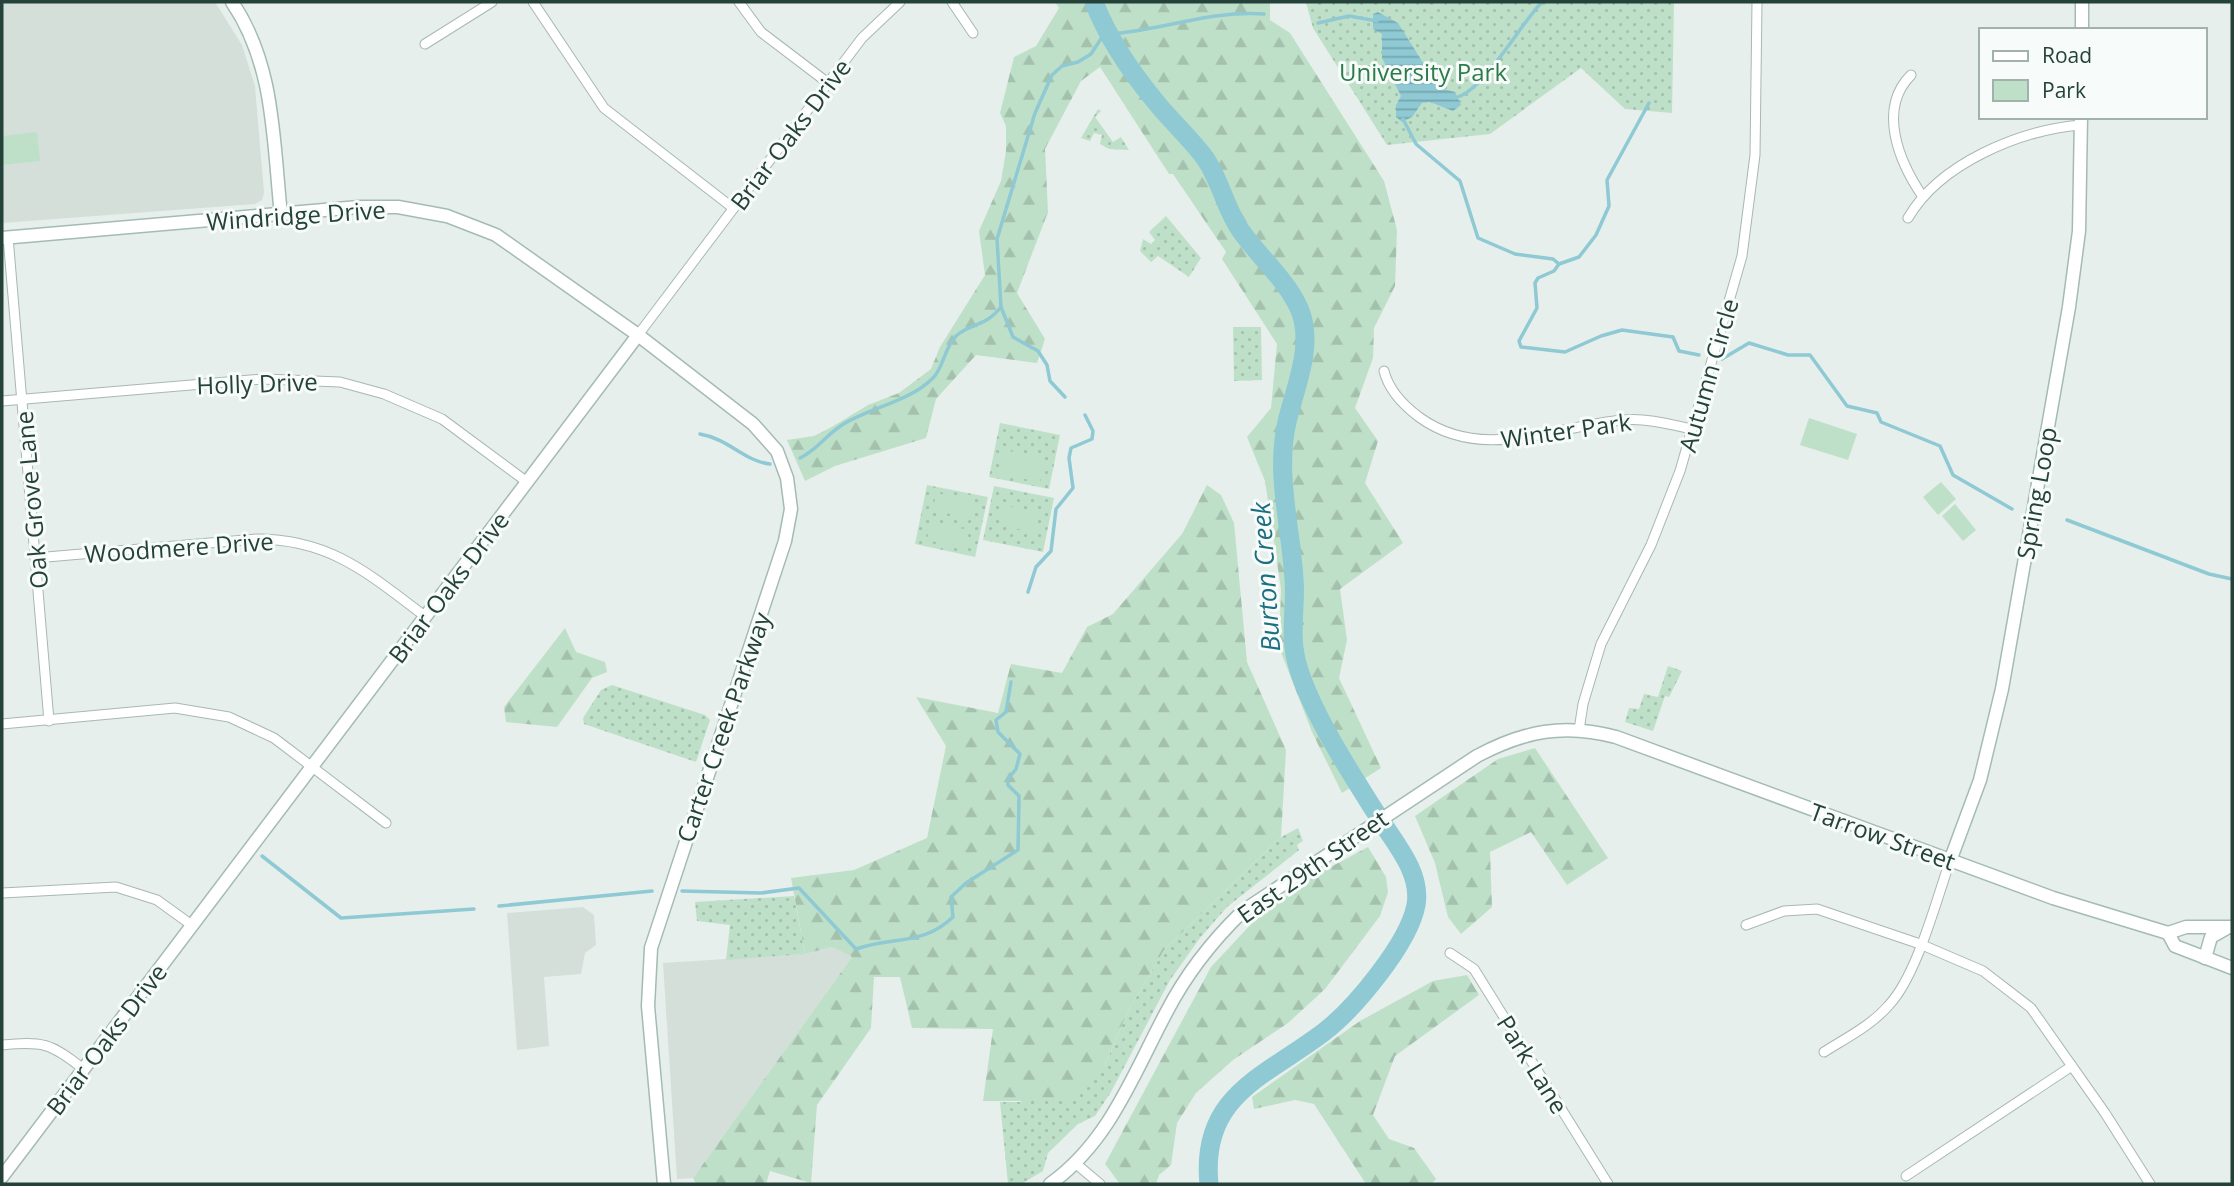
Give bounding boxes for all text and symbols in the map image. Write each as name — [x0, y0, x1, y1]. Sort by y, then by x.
legend — [1979, 28, 2206, 119]
text: Road — [2042, 41, 2092, 69]
street label: Briar Oaks Drive — [722, 51, 858, 217]
park label: University Park — [1339, 55, 1507, 88]
text: Park — [2042, 76, 2086, 104]
street label: Windridge Drive — [205, 192, 387, 238]
street label: Autumn Circle — [1670, 294, 1746, 456]
street label: Holly Drive — [196, 364, 318, 402]
street label: Winter Park — [1499, 404, 1634, 455]
street label: Oak Grove Lane — [7, 410, 55, 590]
street label: Spring Loop — [2008, 424, 2064, 562]
water label: Burton Creek — [1242, 500, 1288, 653]
street label: Briar Oaks Drive — [380, 504, 516, 670]
street label: Woodmere Drive — [83, 524, 275, 570]
street label: Carter Creek Parkway — [668, 607, 778, 846]
street label: Tarrow Street — [1806, 794, 1960, 878]
street label: East 29th Street — [1230, 802, 1394, 930]
street label: Briar Oaks Drive — [38, 956, 174, 1122]
street label: Park Lane — [1490, 1008, 1576, 1120]

